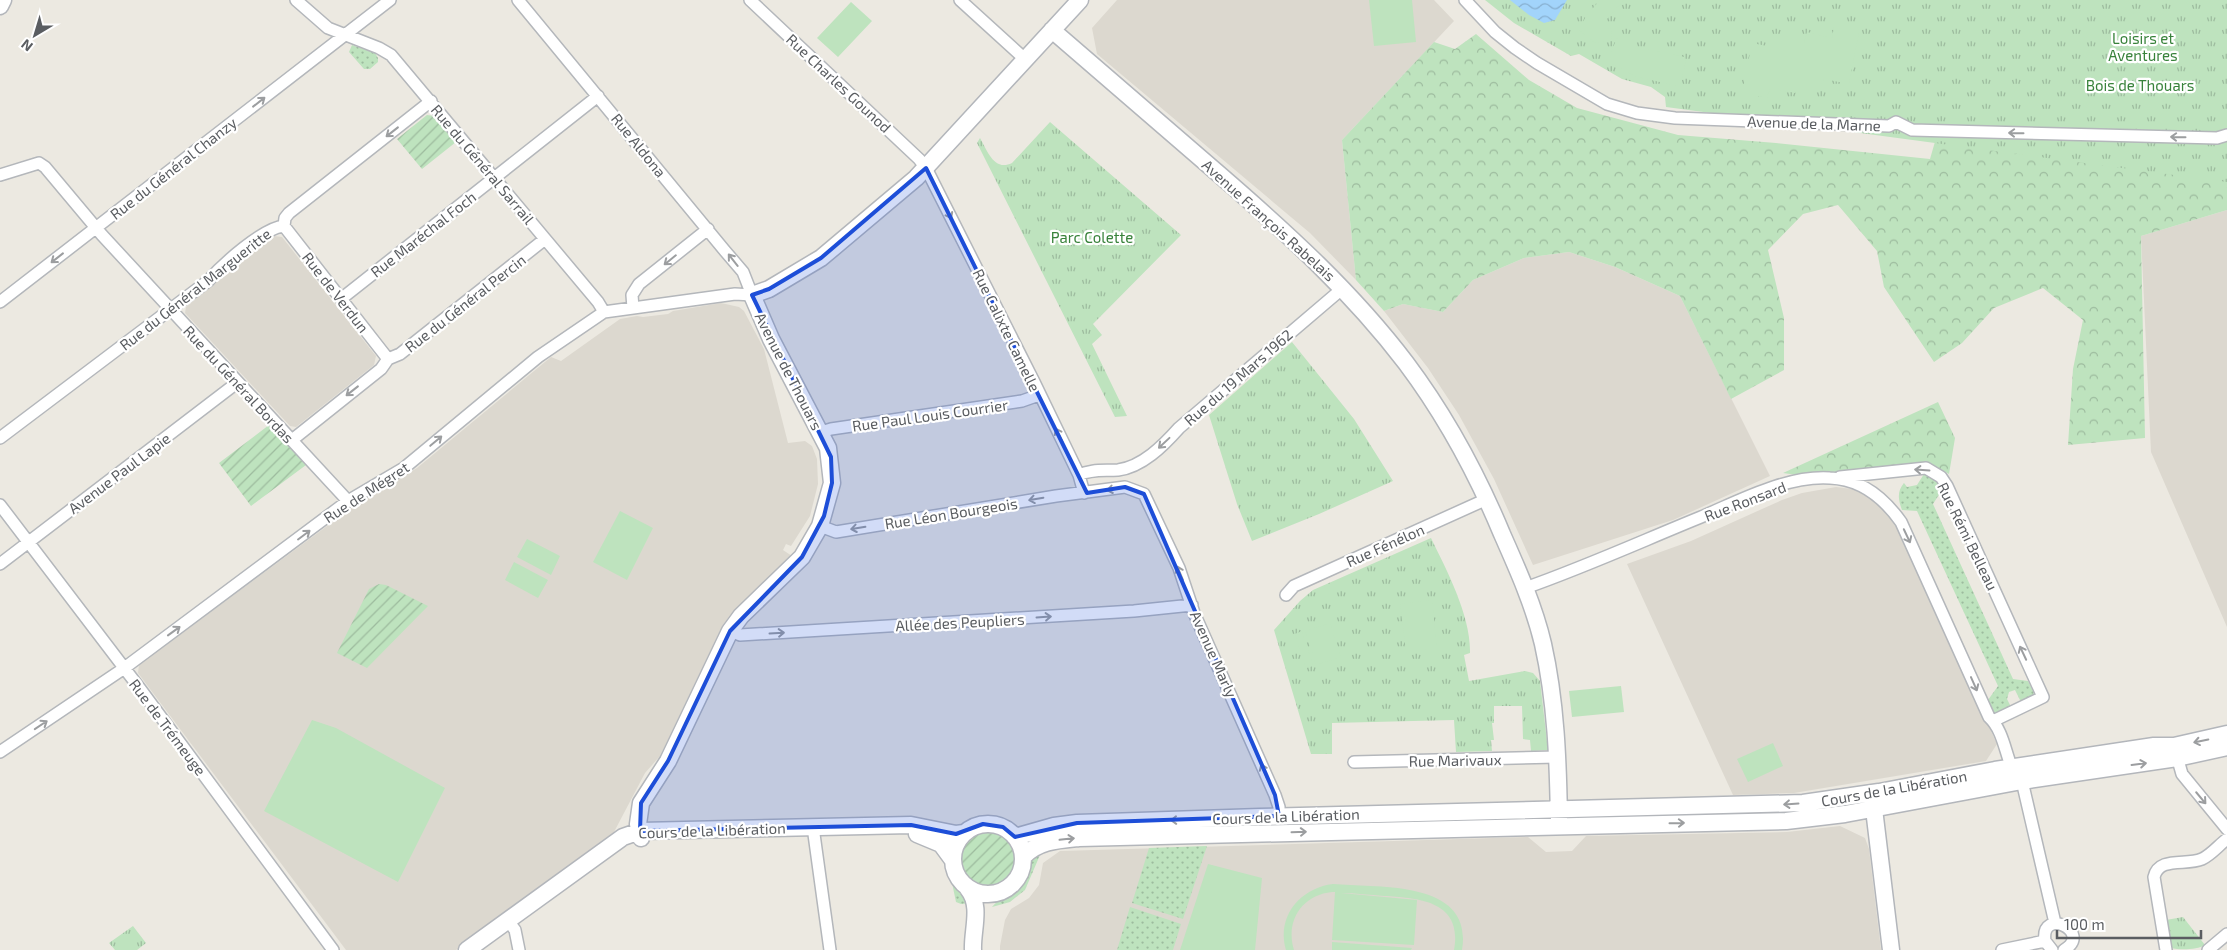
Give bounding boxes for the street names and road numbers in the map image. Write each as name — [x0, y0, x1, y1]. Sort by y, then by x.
street label: Rue Charles Gounod — [783, 30, 895, 136]
street label: Rue du Général Sarrail — [428, 100, 539, 228]
street label: Rue Aldona — [608, 110, 670, 180]
street label: Avenue de la Marne — [1747, 112, 1881, 134]
street label: Rue du Général Chanzy — [106, 113, 240, 223]
street label: Avenue François Rabelais — [1198, 155, 1339, 285]
street label: Rue Maréchal Foch — [367, 187, 479, 281]
street label: Rue du Général Margueritte — [116, 224, 274, 354]
street label: Rue de Verdun — [299, 248, 373, 336]
street label: Rue du Général Percin — [401, 250, 529, 356]
street label: Rue Calixte Camelle — [970, 266, 1044, 394]
street label: Avenue de Thouars — [752, 309, 826, 433]
street label: Rue du Général Bordas — [180, 322, 298, 446]
street label: Rue du 19 Mars 1962 — [1180, 325, 1296, 429]
street label: Rue Paul Louis Courrier — [851, 395, 1009, 435]
street label: Avenue Paul Lapie — [64, 429, 174, 517]
street label: Rue de Mégret — [320, 458, 412, 526]
street label: Rue Ronsard — [1702, 477, 1788, 525]
street label: Rue Rémi Belleau — [1934, 479, 2002, 593]
street label: Rue Léon Bourgeois — [883, 494, 1019, 532]
street label: Rue Fénélon — [1343, 520, 1427, 570]
street label: Avenue Marly — [1187, 608, 1241, 700]
street label: Allée des Peupliers — [895, 610, 1025, 634]
street label: Rue de Trémeuge — [126, 675, 210, 779]
street label: Rue Marivaux — [1408, 750, 1502, 770]
street label: Cours de la Libération — [1820, 766, 1968, 810]
street label: Cours de la Libération — [1212, 804, 1360, 828]
street label: Cours de la Libération — [638, 818, 786, 842]

